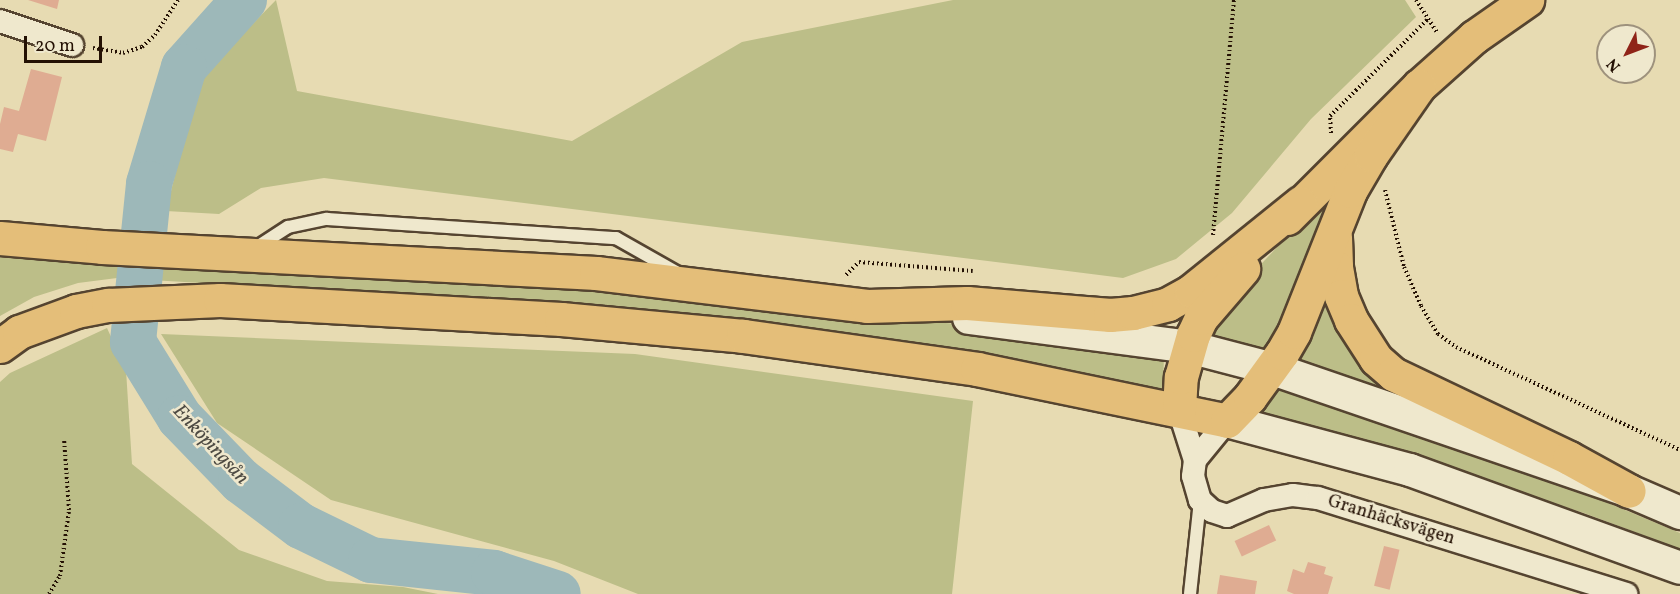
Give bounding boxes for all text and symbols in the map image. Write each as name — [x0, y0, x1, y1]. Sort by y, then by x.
scale bar — [27, 24, 105, 62]
north arrow — [1596, 24, 1656, 84]
text: 20 m — [35, 34, 75, 59]
text: N — [1602, 53, 1626, 76]
water label: Enköpingsån — [167, 400, 253, 490]
street label: Granhäcksvägen — [1325, 491, 1457, 551]

